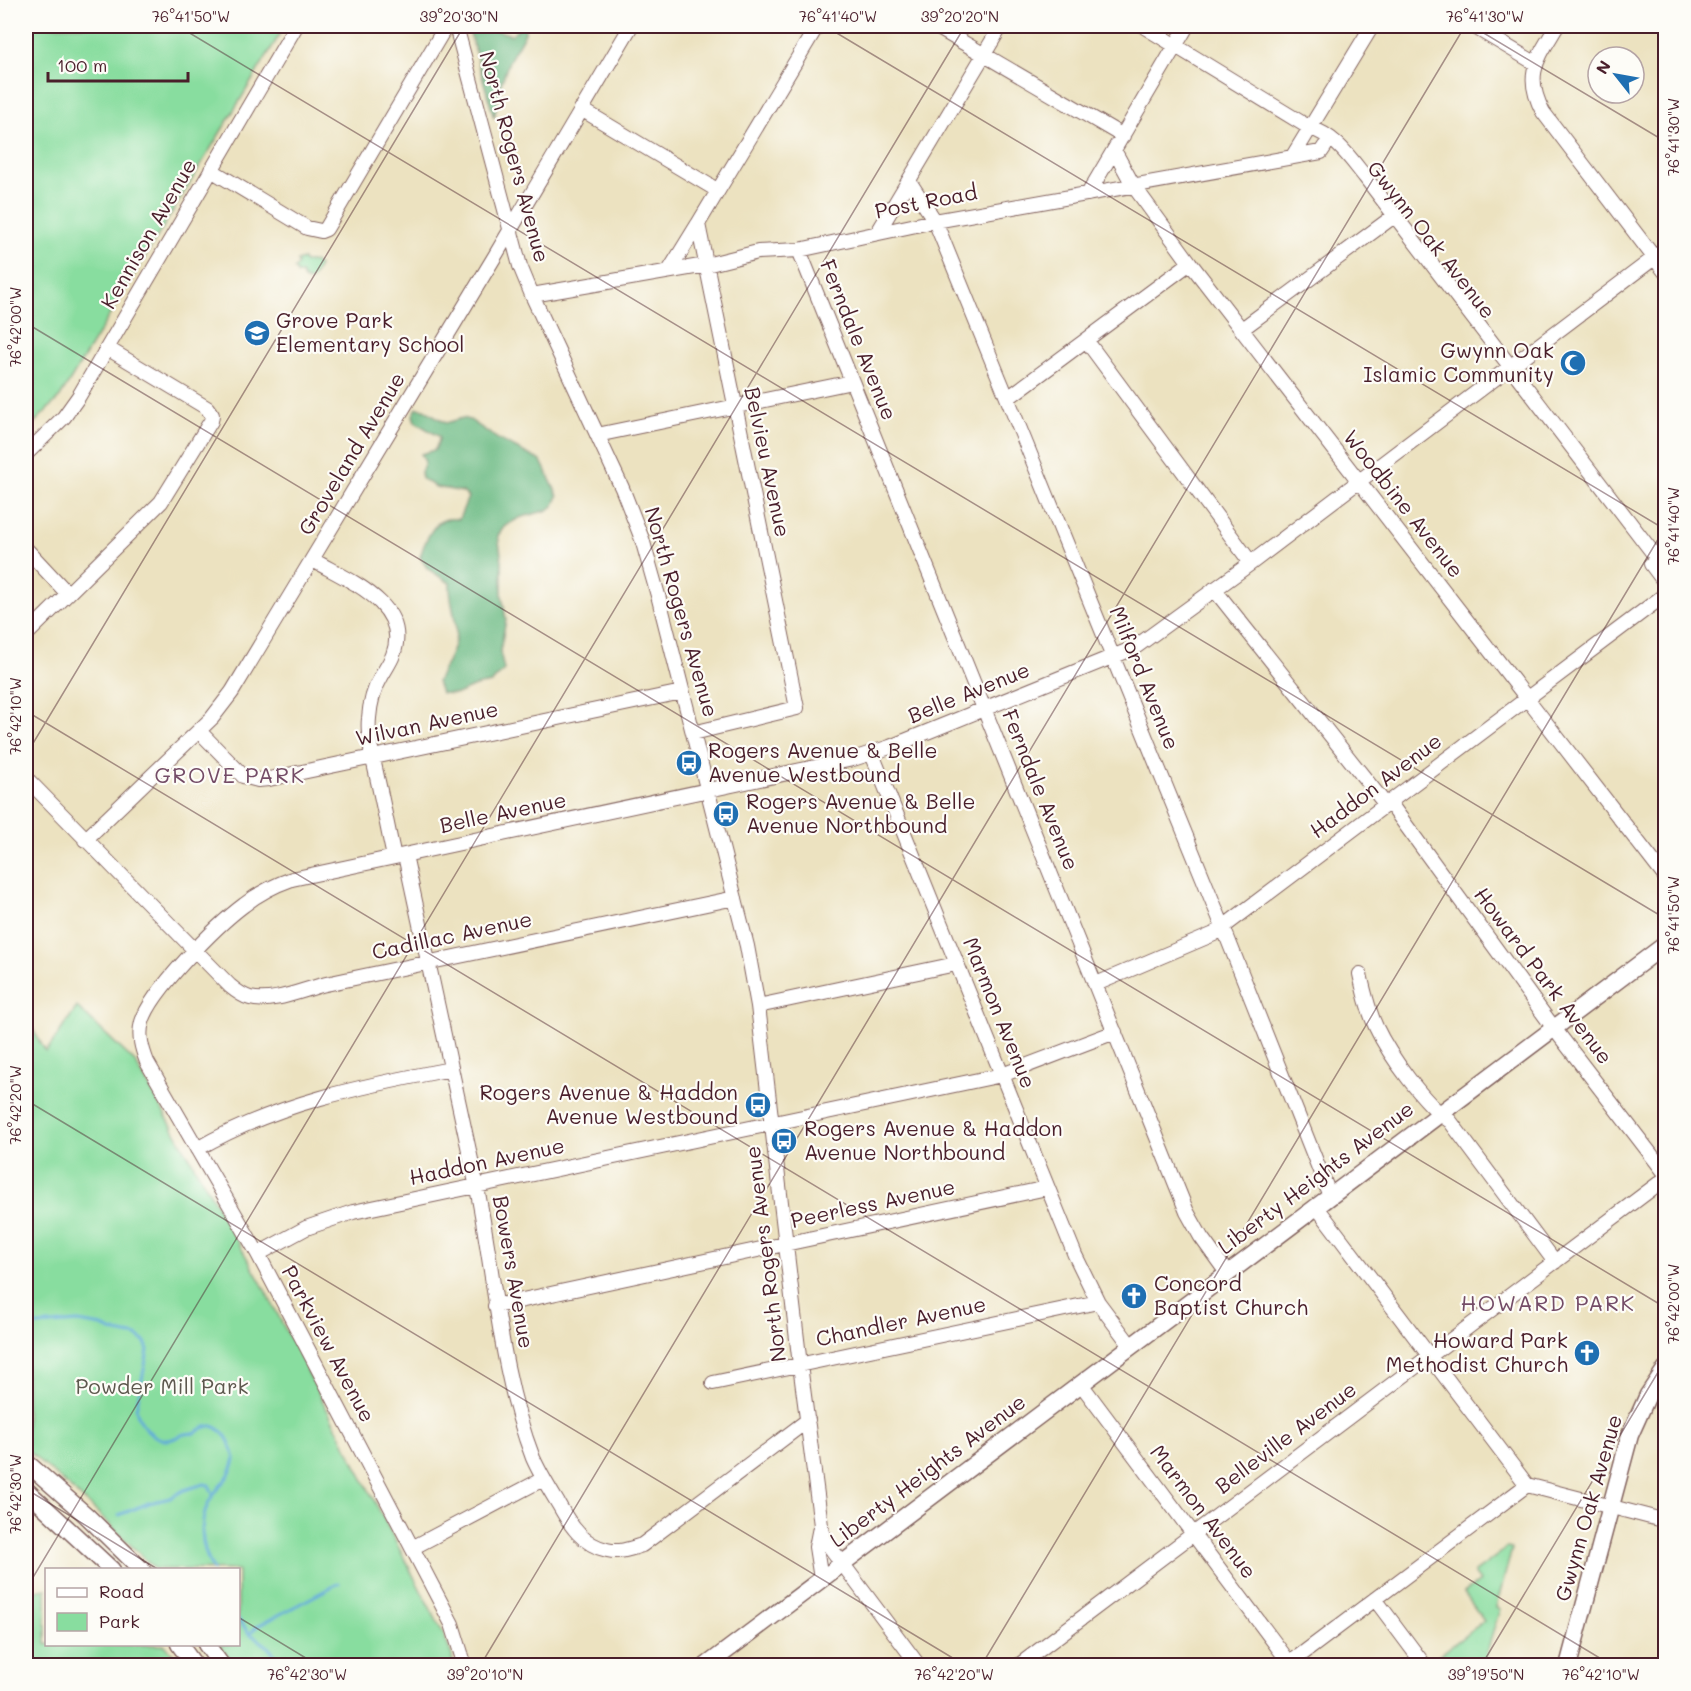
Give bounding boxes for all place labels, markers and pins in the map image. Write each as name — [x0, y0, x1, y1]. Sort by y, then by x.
place label: Grove Park Elementary School — [276, 306, 464, 357]
school or university icon: Grove Park Elementary School — [242, 318, 272, 348]
place label: Gwynn Oak Islamic Community — [1363, 336, 1554, 387]
mosque icon: Gwynn Oak Islamic Community — [1558, 348, 1588, 378]
place label: Rogers Avenue & Belle Avenue Westbound — [708, 736, 937, 787]
bus stop icon: Rogers Avenue & Belle Avenue Westbound — [674, 748, 704, 778]
place label: Rogers Avenue & Belle Avenue Northbound — [746, 787, 975, 838]
bus stop icon: Rogers Avenue & Belle Avenue Northbound — [711, 799, 741, 829]
place label: Rogers Avenue & Haddon Avenue Westbound — [479, 1078, 738, 1129]
bus stop icon: Rogers Avenue & Haddon Avenue Westbound — [743, 1090, 773, 1120]
place label: Rogers Avenue & Haddon Avenue Northbound — [804, 1114, 1063, 1165]
bus stop icon: Rogers Avenue & Haddon Avenue Northbound — [769, 1126, 799, 1156]
place label: Concord Baptist Church — [1154, 1269, 1308, 1320]
church icon: Concord Baptist Church — [1119, 1281, 1149, 1311]
place label: Howard Park Methodist Church — [1386, 1326, 1568, 1377]
church icon: Howard Park Methodist Church — [1572, 1338, 1602, 1368]

